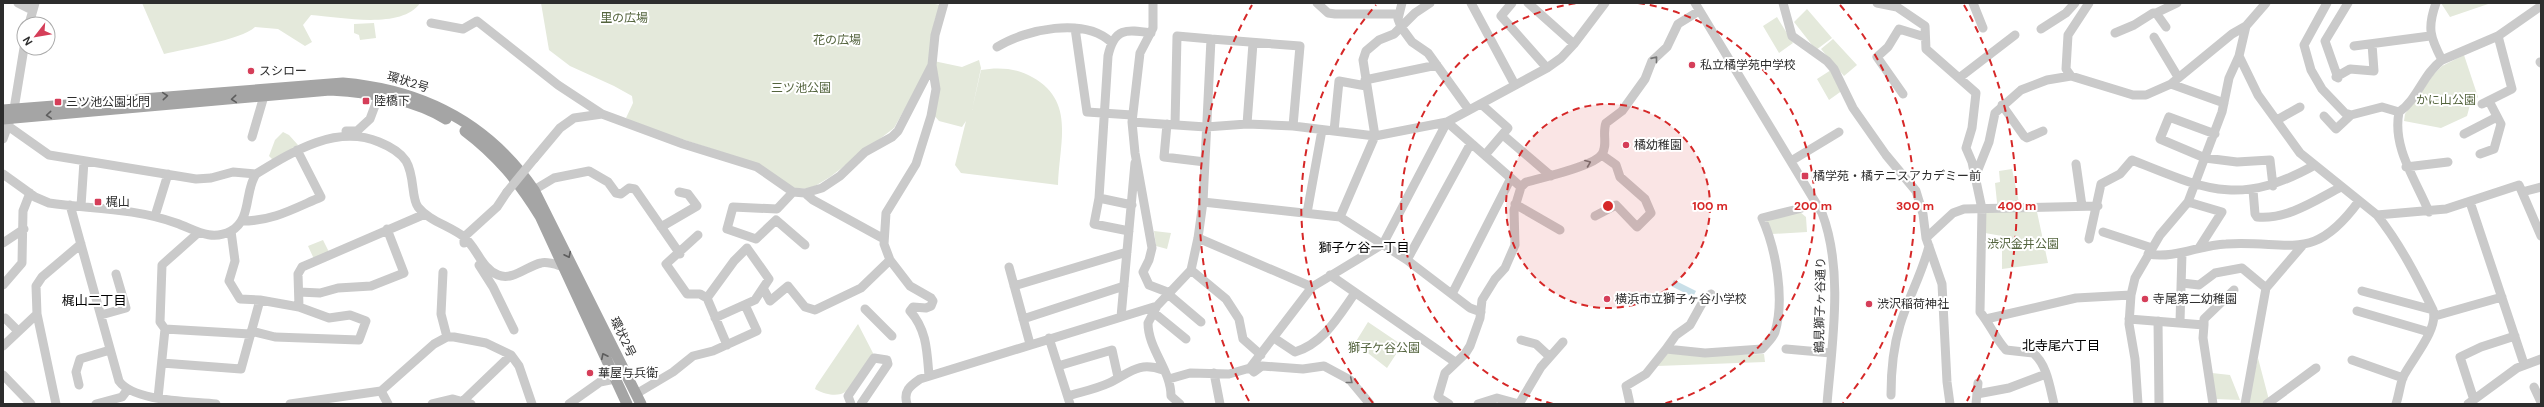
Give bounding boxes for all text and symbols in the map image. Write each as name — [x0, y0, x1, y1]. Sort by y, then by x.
park label: 里の広場 — [600, 10, 648, 26]
north arrow — [16, 16, 56, 56]
park label: 花の広場 — [813, 32, 861, 48]
text: N — [19, 34, 35, 48]
one-way arrow — [1650, 57, 1657, 64]
place label: 私立橘学苑中学校 — [1700, 57, 1796, 73]
marker: 私立橘学苑中学校 — [1687, 60, 1697, 70]
place label: スシロー — [259, 63, 307, 79]
marker: スシロー — [246, 66, 256, 76]
street label: 環状2号 — [385, 68, 431, 96]
park label: 三ツ池公園 — [771, 80, 831, 96]
one-way arrow — [162, 91, 168, 100]
park label: かに山公園 — [2416, 92, 2476, 108]
place label: 陸橋下 — [374, 93, 410, 109]
place label: 三ツ池公園北門 — [66, 94, 150, 110]
one-way arrow — [231, 94, 237, 103]
marker: 陸橋下 — [361, 96, 371, 106]
marker: 三ツ池公園北門 — [53, 97, 63, 107]
one-way arrow — [46, 110, 52, 119]
place label: 橘幼稚園 — [1634, 137, 1682, 153]
marker: 橘幼稚園 — [1621, 140, 1631, 150]
one-way arrow — [1584, 159, 1591, 167]
place label: 橘学苑・橘テニスアカデミー前 — [1813, 168, 1981, 184]
marker: 橘学苑・橘テニスアカデミー前 — [1800, 171, 1810, 181]
place label: 梶山 — [106, 194, 130, 210]
marker: 梶山 — [93, 197, 103, 207]
text: 100 m — [1692, 198, 1728, 214]
text: 200 m — [1794, 198, 1832, 214]
text: 300 m — [1896, 198, 1934, 214]
text: 400 m — [1998, 198, 2036, 214]
centre of rings — [1601, 199, 1615, 213]
park label: 渋沢金井公園 — [1987, 236, 2059, 252]
district label: 獅子ケ谷一丁目 — [1318, 239, 1410, 256]
one-way arrow — [563, 251, 571, 259]
street label: 鶴見獅子ヶ谷通り — [1811, 257, 1829, 353]
place label: 横浜市立獅子ヶ谷小学校 — [1615, 291, 1747, 307]
place label: 寺尾第二幼稚園 — [2153, 291, 2237, 307]
district label: 梶山二丁目 — [61, 292, 127, 309]
marker: 横浜市立獅子ヶ谷小学校 — [1602, 294, 1612, 304]
marker: 寺尾第二幼稚園 — [2140, 294, 2150, 304]
place label: 渋沢稲荷神社 — [1877, 296, 1949, 312]
marker: 渋沢稲荷神社 — [1864, 299, 1874, 309]
street label: 環状2号 — [606, 314, 640, 360]
district label: 北寺尾六丁目 — [2022, 337, 2100, 354]
park label: 獅子ケ谷公園 — [1348, 340, 1420, 356]
one-way arrow — [601, 353, 609, 361]
place label: 華屋与兵衛 — [598, 365, 658, 381]
marker: 華屋与兵衛 — [585, 368, 595, 378]
one-way arrow — [1346, 376, 1353, 383]

